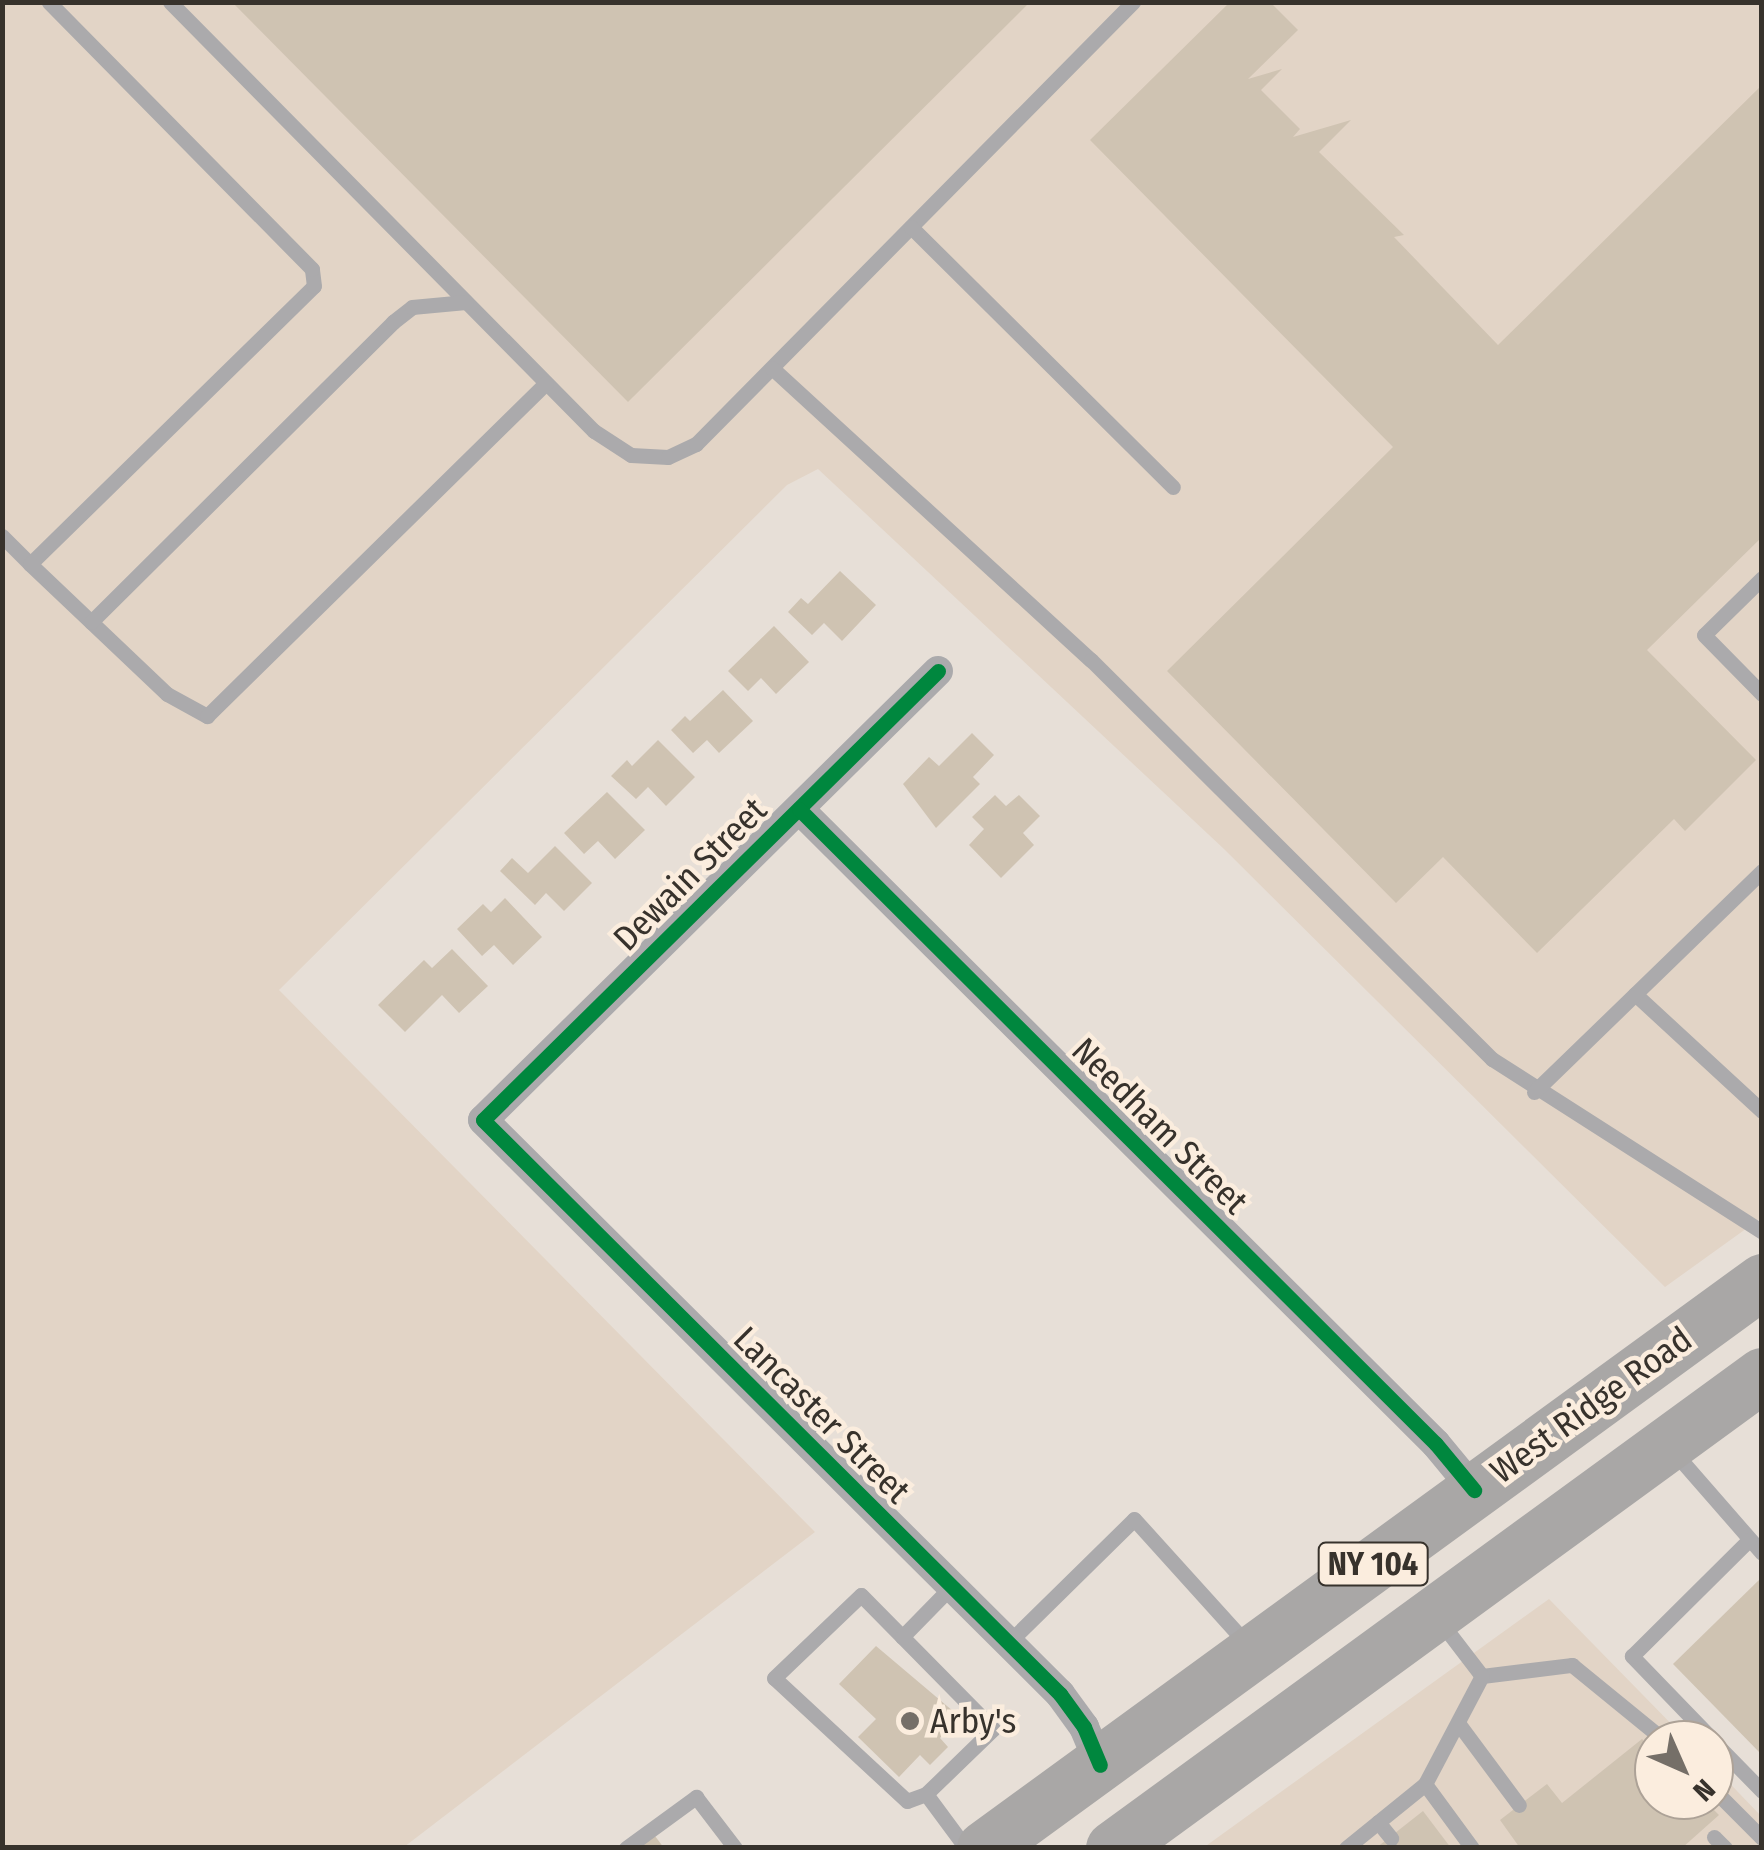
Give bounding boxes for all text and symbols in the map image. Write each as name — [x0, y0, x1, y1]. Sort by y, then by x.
street label: Dewain Street — [605, 789, 775, 959]
street label: Needham Street — [1063, 1029, 1257, 1223]
street label: Lancaster Street — [725, 1318, 919, 1512]
street label: West Ridge Road — [1482, 1318, 1700, 1492]
road number: NY 104 — [1316, 1537, 1430, 1591]
place label: Arby's — [930, 1700, 1016, 1742]
marker: Arby's — [899, 1710, 921, 1732]
north arrow — [1634, 1720, 1734, 1820]
text: N — [1687, 1773, 1722, 1808]

